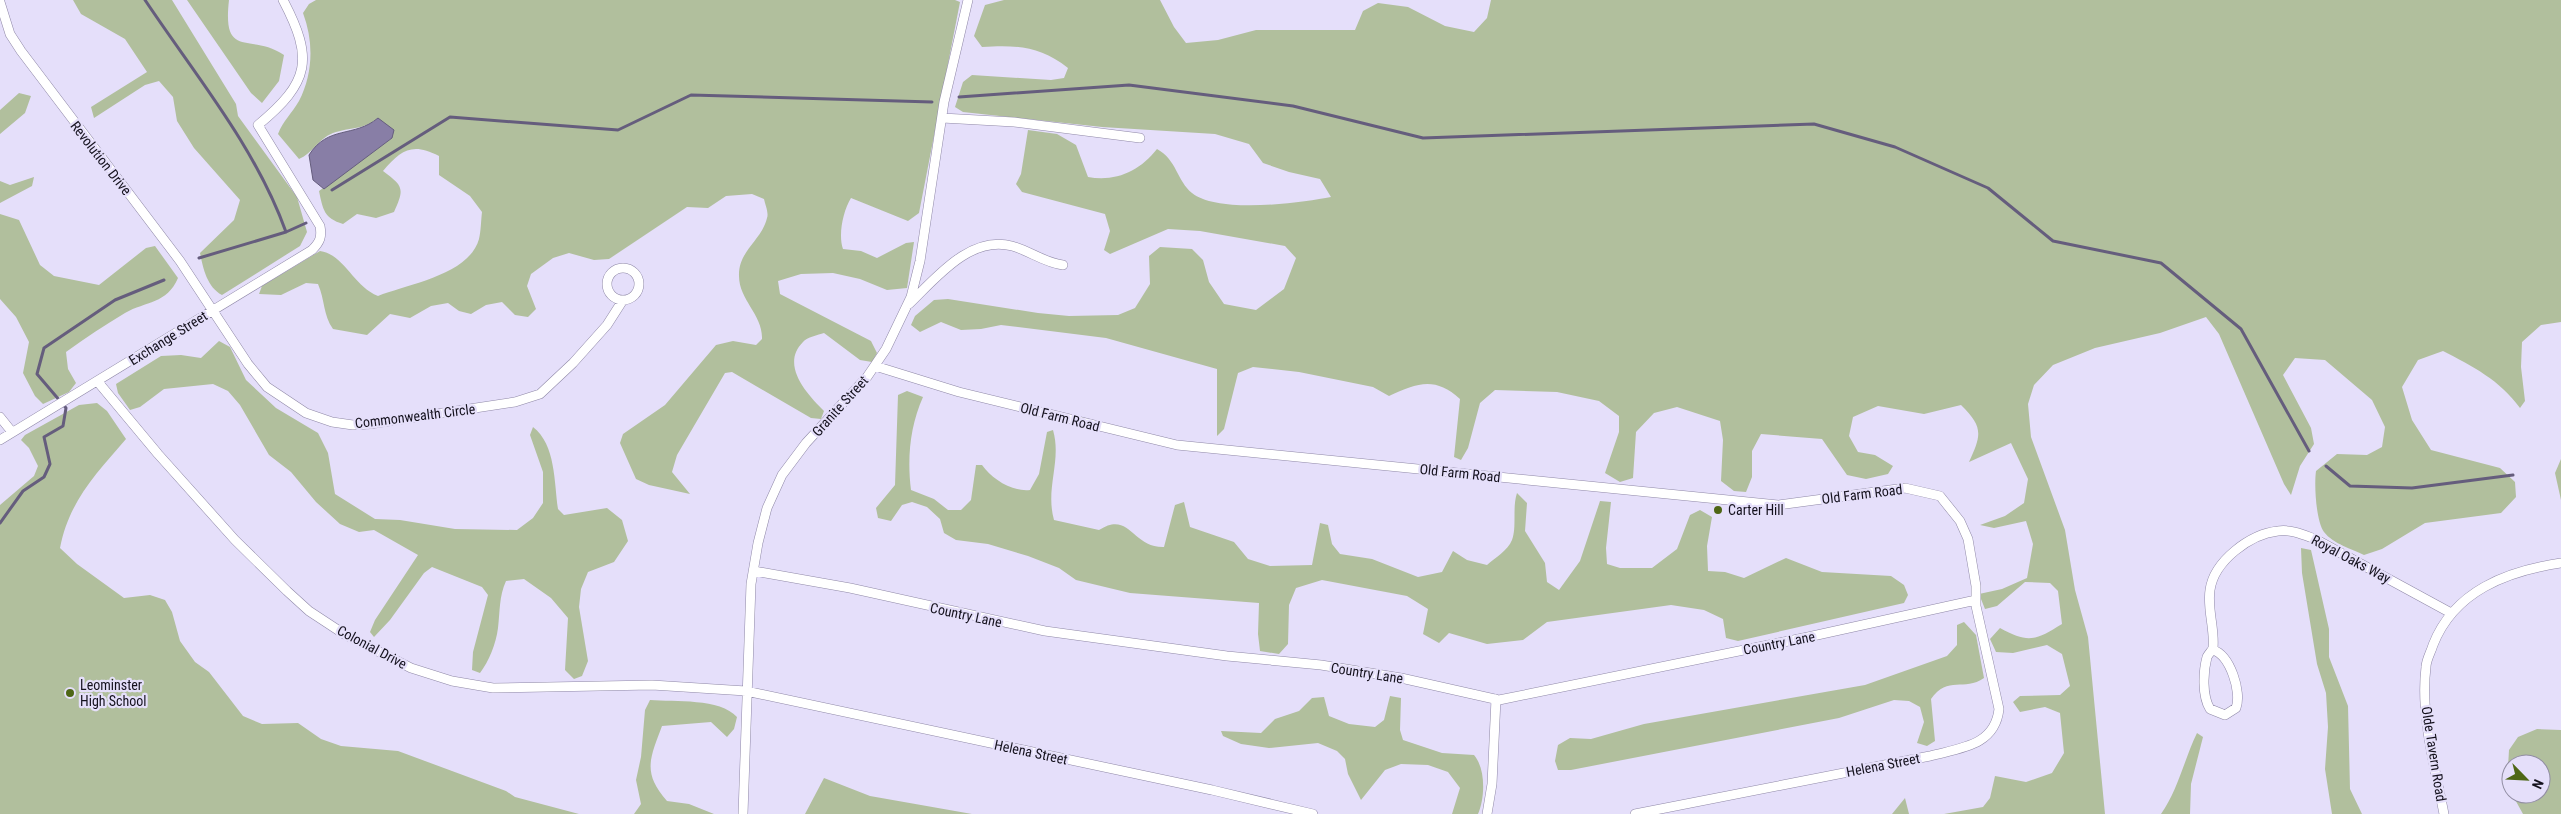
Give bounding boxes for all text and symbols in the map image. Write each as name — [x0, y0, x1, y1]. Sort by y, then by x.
street label: Revolution Drive — [67, 118, 135, 198]
street label: Exchange Street — [126, 308, 210, 368]
street label: Granite Street — [809, 373, 871, 439]
street label: Old Farm Road — [1019, 399, 1101, 435]
street label: Commonwealth Circle — [354, 401, 476, 431]
street label: Old Farm Road — [1419, 461, 1501, 485]
street label: Old Farm Road — [1821, 481, 1903, 507]
place label: Carter Hill — [1728, 502, 1784, 518]
marker: Carter Hill — [1712, 504, 1724, 516]
street label: Royal Oaks Way — [2309, 531, 2393, 587]
street label: Country Lane — [929, 600, 1004, 630]
street label: Colonial Drive — [335, 622, 410, 672]
street label: Country Lane — [1742, 628, 1817, 658]
street label: Country Lane — [1330, 659, 1405, 687]
place label: Leominster High School — [80, 677, 147, 709]
marker: Leominster High School — [64, 687, 76, 699]
street label: Olde Tavern Road — [2419, 705, 2449, 803]
street label: Helena Street — [993, 736, 1069, 768]
street label: Helena Street — [1845, 750, 1921, 780]
north arrow — [2501, 754, 2551, 804]
text: N — [2529, 777, 2547, 791]

